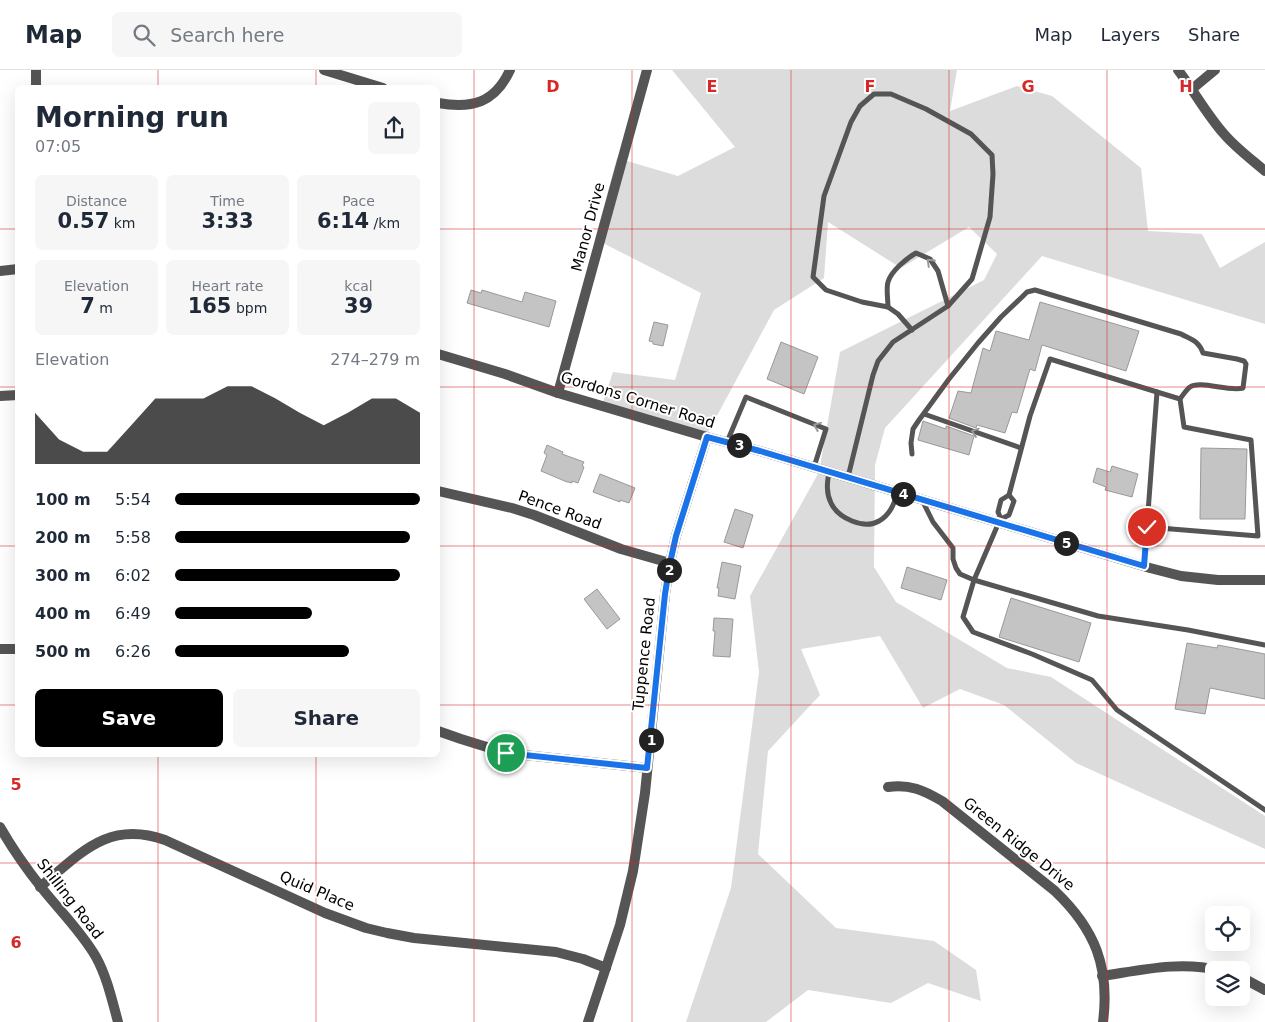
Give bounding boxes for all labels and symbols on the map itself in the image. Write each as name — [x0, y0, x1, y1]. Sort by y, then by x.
text: D — [546, 77, 560, 96]
text: E — [707, 77, 717, 96]
text: F — [865, 77, 875, 96]
text: G — [1021, 77, 1035, 96]
text: H — [1179, 77, 1193, 96]
street label: Manor Drive — [567, 180, 609, 274]
one-way arrow — [926, 259, 935, 268]
street label: Gordons Corner Road — [559, 368, 717, 432]
one-way arrow — [813, 422, 822, 432]
one-way arrow — [971, 427, 979, 437]
pin: 3 — [726, 432, 752, 458]
pin: 4 — [890, 482, 916, 506]
street label: Pence Road — [516, 487, 604, 533]
pin — [1126, 506, 1168, 548]
pin: 5 — [1054, 530, 1078, 556]
pin: 2 — [656, 558, 682, 582]
street label: Tuppence Road — [629, 596, 659, 713]
pin: 1 — [638, 728, 664, 752]
pin — [485, 732, 527, 774]
text: 5 — [10, 775, 22, 794]
street label: Green Ridge Drive — [960, 794, 1078, 894]
street label: Shilling Road — [33, 855, 107, 943]
street label: Quid Place — [277, 867, 357, 915]
text: 6 — [10, 933, 22, 952]

